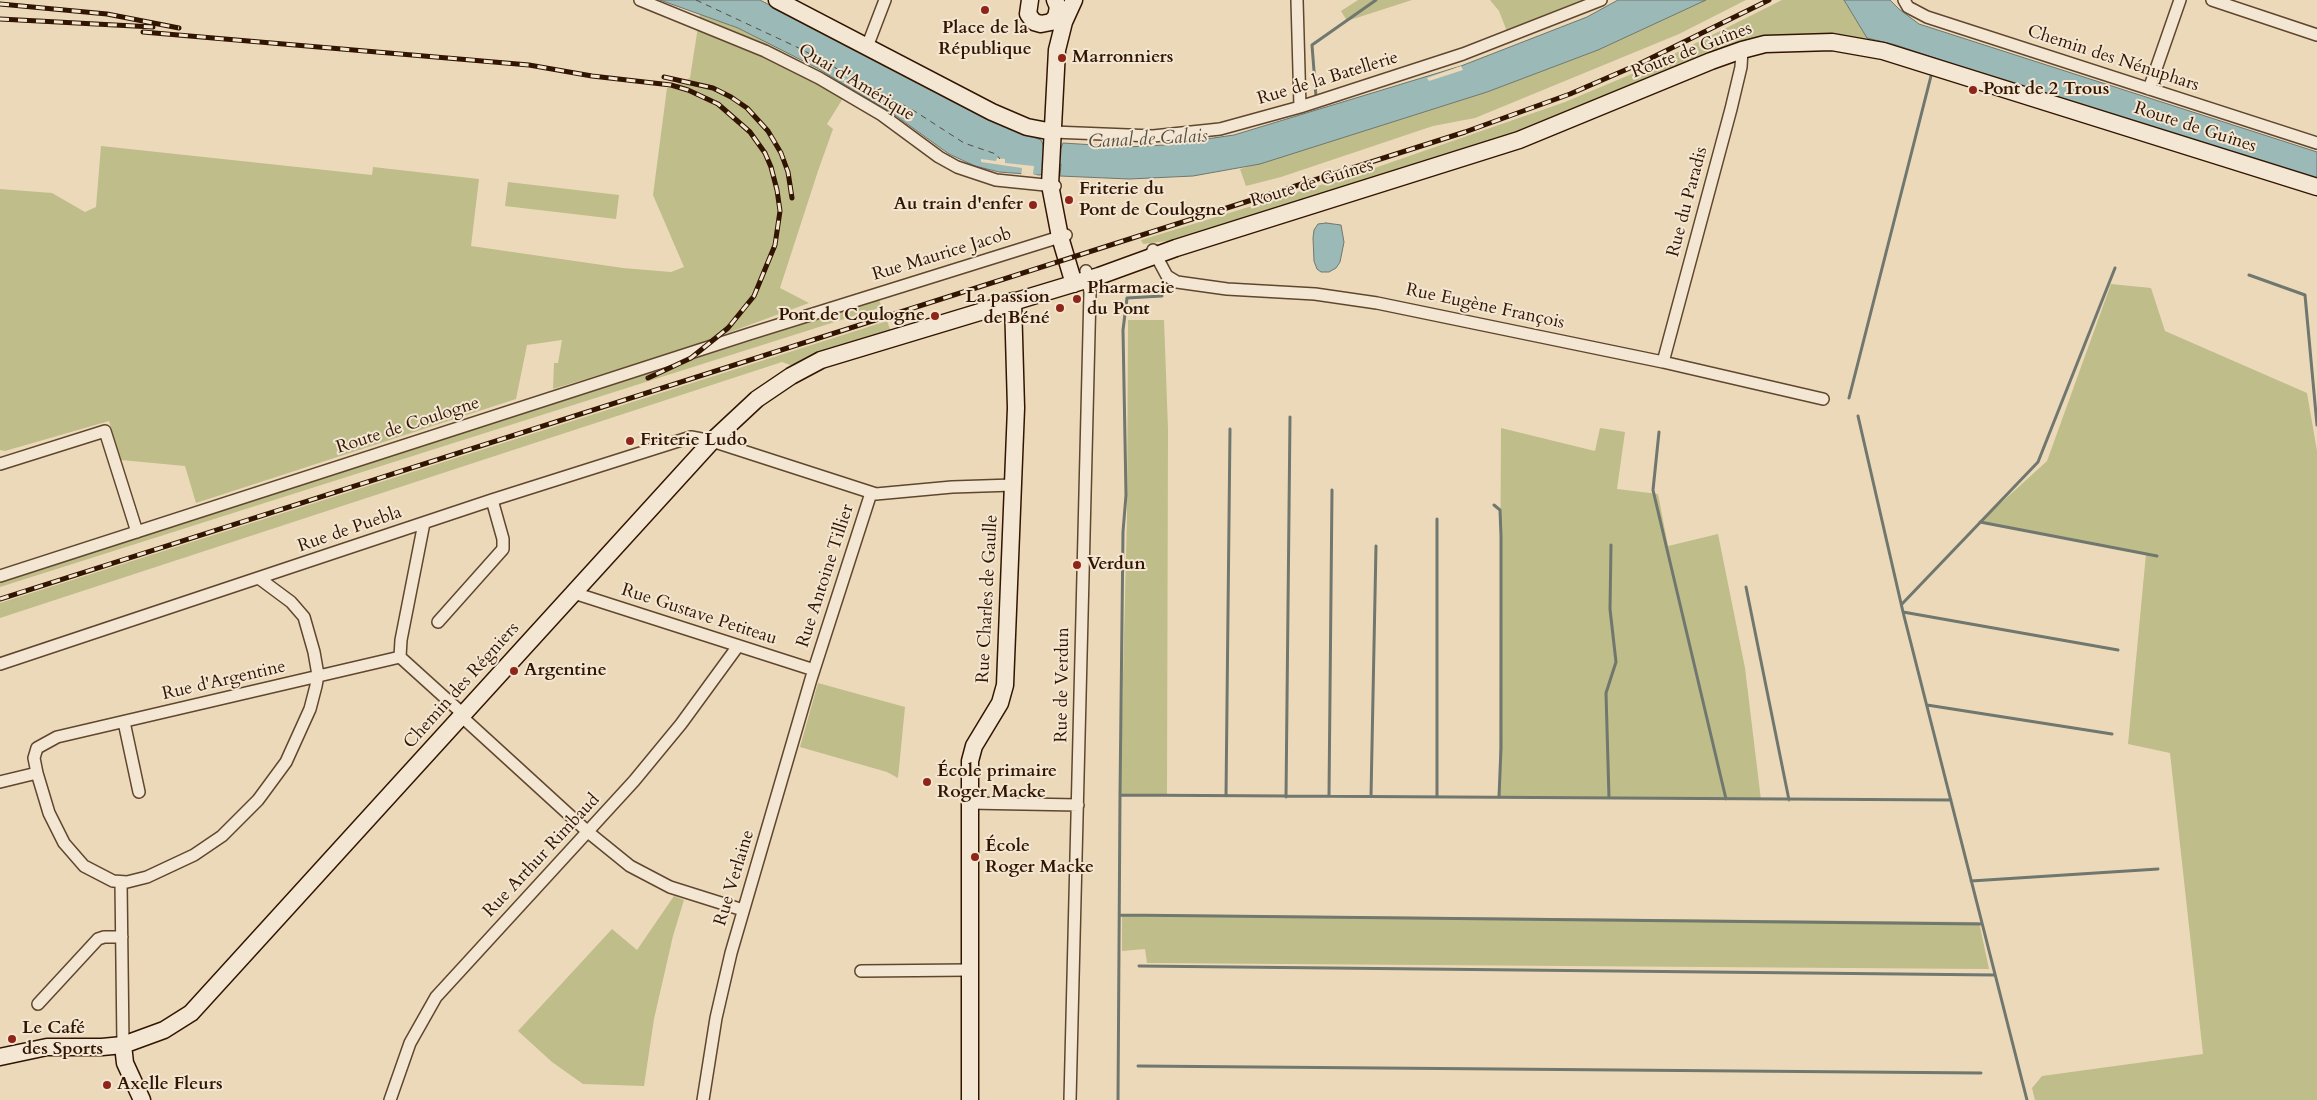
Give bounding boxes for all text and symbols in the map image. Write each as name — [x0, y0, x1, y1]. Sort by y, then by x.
marker: Place de la République — [979, 4, 991, 16]
place label: Place de la République — [938, 18, 1032, 60]
street label: Route de Guînes — [1629, 18, 1755, 84]
street label: Chemin des Nénuphars — [2024, 21, 2202, 97]
street label: Quai d'Amérique — [794, 40, 918, 126]
place label: Marronniers — [1072, 47, 1173, 69]
street label: Rue de la Batellerie — [1255, 47, 1401, 111]
marker: Marronniers — [1056, 52, 1068, 64]
place label: Pont de 2 Trous — [1983, 79, 2109, 101]
marker: Pont de 2 Trous — [1967, 84, 1979, 96]
street label: Route de Guînes — [2131, 98, 2259, 158]
water label: Canal de Calais — [1088, 125, 1208, 155]
street label: Rue du Paradis — [1663, 145, 1713, 259]
street label: Route de Guînes — [1248, 155, 1376, 213]
place label: Friterie du Pont de Coulogne — [1079, 179, 1226, 222]
place label: Au train d'enfer — [893, 194, 1023, 216]
marker: Friterie du Pont de Coulogne — [1063, 194, 1075, 206]
marker: Au train d'enfer — [1027, 199, 1039, 211]
street label: Rue Maurice Jacob — [870, 224, 1014, 286]
place label: Pharmacie du Pont — [1087, 278, 1175, 320]
street label: Rue Eugène François — [1404, 280, 1566, 334]
place label: La passion de Béné — [965, 287, 1050, 330]
marker: Pharmacie du Pont — [1071, 293, 1083, 305]
marker: La passion de Béné — [1054, 302, 1066, 314]
place label: Pont de Coulogne — [778, 305, 925, 327]
marker: Pont de Coulogne — [929, 310, 941, 322]
street label: Route de Coulogne — [334, 393, 482, 459]
place label: Friterie Ludo — [640, 430, 747, 452]
marker: Friterie Ludo — [624, 435, 636, 447]
street label: Rue de Puebla — [295, 502, 405, 558]
street label: Rue Antoine Tillier — [793, 502, 859, 650]
street label: Rue Charles de Gaulle — [973, 514, 1003, 684]
place label: Verdun — [1087, 554, 1146, 576]
marker: Verdun — [1071, 559, 1083, 571]
street label: Rue Gustave Petiteau — [619, 580, 779, 650]
street label: Chemin des Régniers — [400, 618, 524, 754]
street label: Rue de Verdun — [1051, 627, 1075, 743]
street label: Rue d'Argentine — [160, 656, 288, 706]
place label: Argentine — [524, 660, 607, 682]
marker: Argentine — [508, 665, 520, 677]
place label: École primaire Roger Macke — [937, 761, 1057, 804]
marker: École primaire Roger Macke — [921, 776, 933, 788]
street label: Rue Arthur Rimbaud — [479, 790, 605, 922]
street label: Rue Verlaine — [710, 827, 760, 929]
place label: École Roger Macke — [985, 836, 1094, 879]
marker: École Roger Macke — [969, 851, 981, 863]
place label: Le Café des Sports — [22, 1018, 103, 1060]
marker: Le Café des Sports — [6, 1033, 18, 1045]
place label: Axelle Fleurs — [117, 1074, 223, 1096]
marker: Axelle Fleurs — [101, 1079, 113, 1091]

